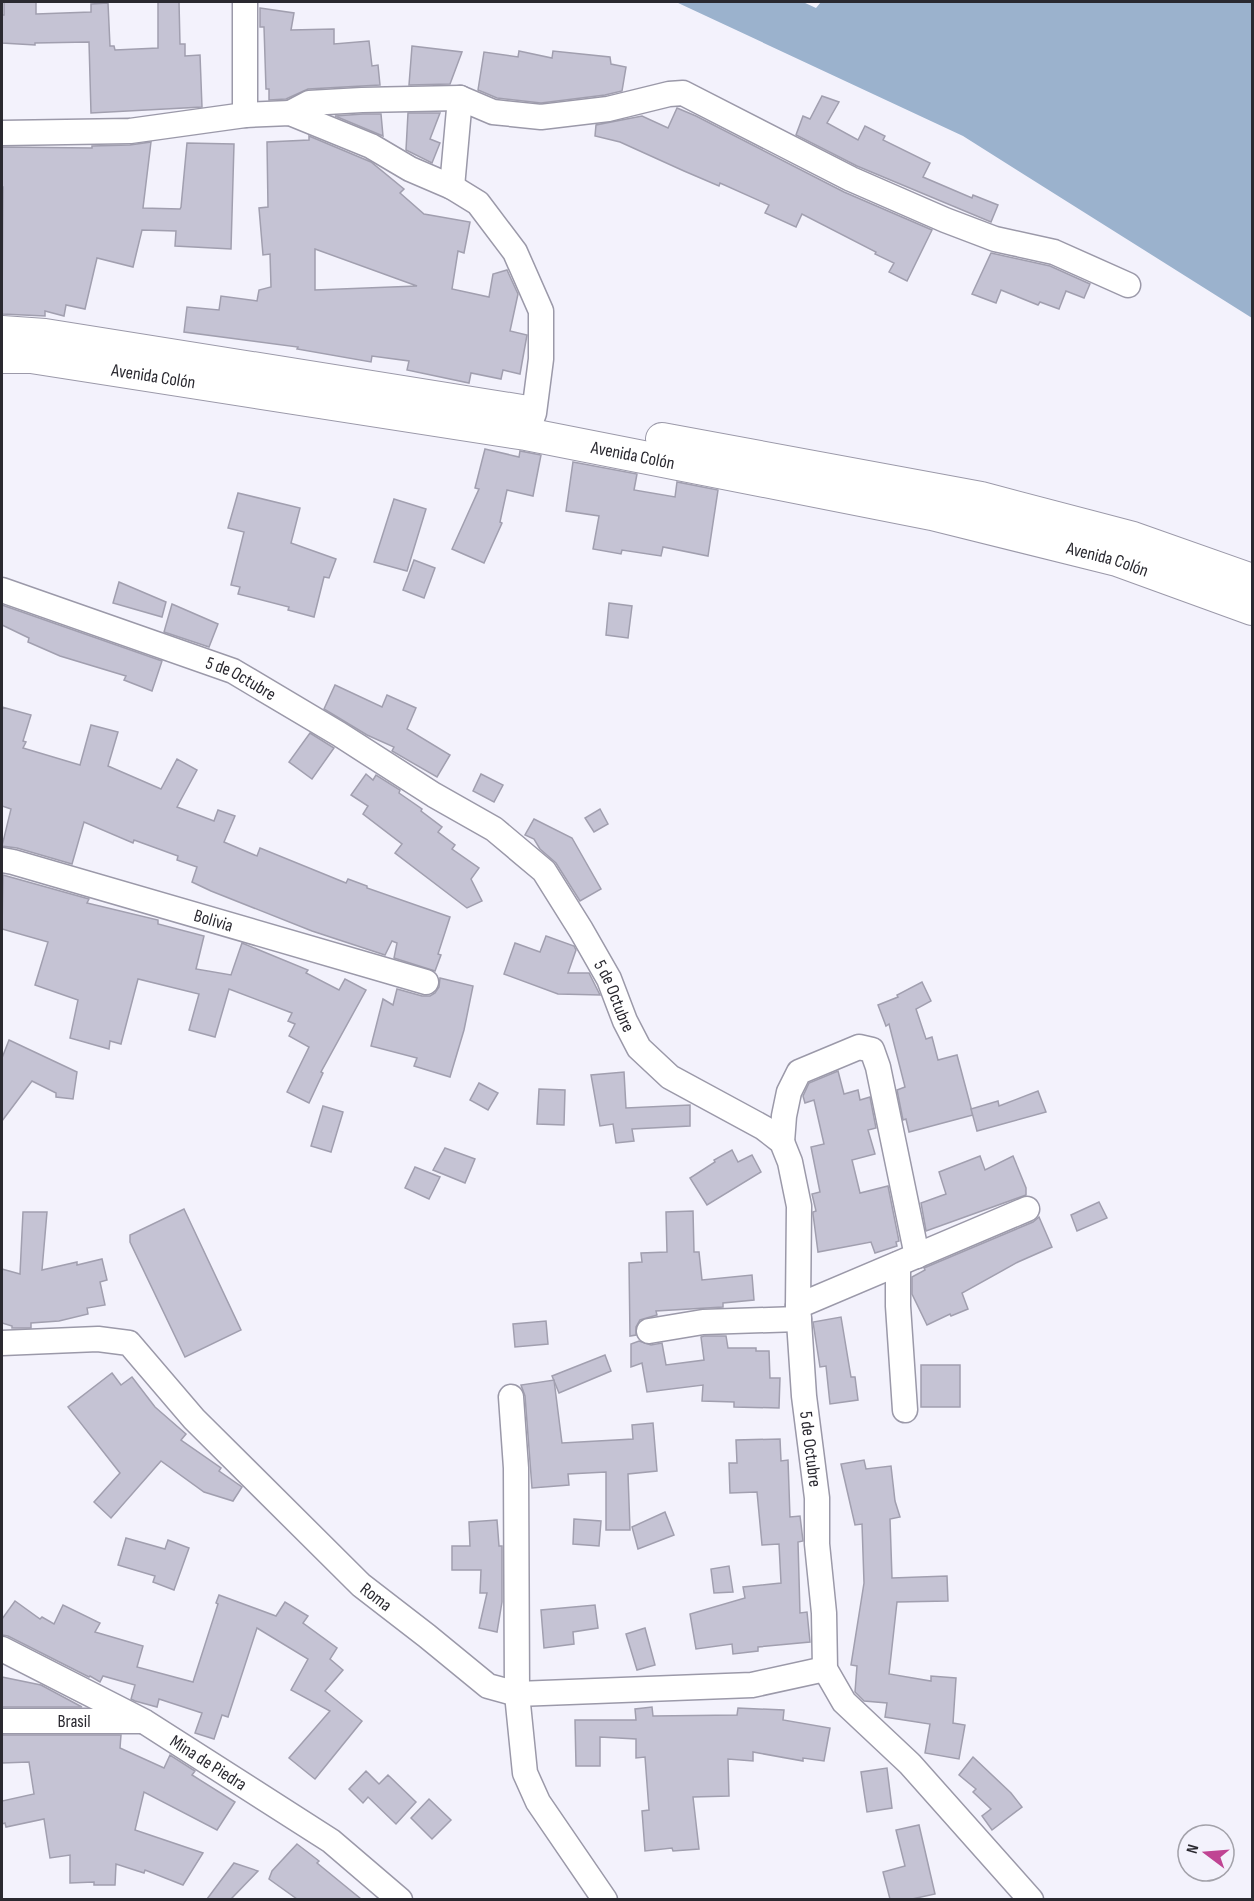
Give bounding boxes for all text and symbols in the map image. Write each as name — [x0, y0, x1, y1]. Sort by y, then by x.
street label: Avenida Colón — [109, 359, 197, 393]
street label: Avenida Colón — [588, 436, 677, 474]
street label: Avenida Colón — [1063, 537, 1152, 581]
street label: 5 de Octubre — [203, 652, 280, 705]
street label: Bolivia — [191, 905, 236, 936]
street label: 5 de Octubre — [590, 956, 639, 1036]
street label: 5 de Octubre — [796, 1410, 826, 1488]
street label: Roma — [356, 1578, 396, 1616]
street label: Brasil — [57, 1711, 91, 1732]
street label: Mina de Piedra — [166, 1730, 251, 1795]
north arrow — [1176, 1823, 1236, 1883]
text: N — [1183, 1843, 1203, 1856]

